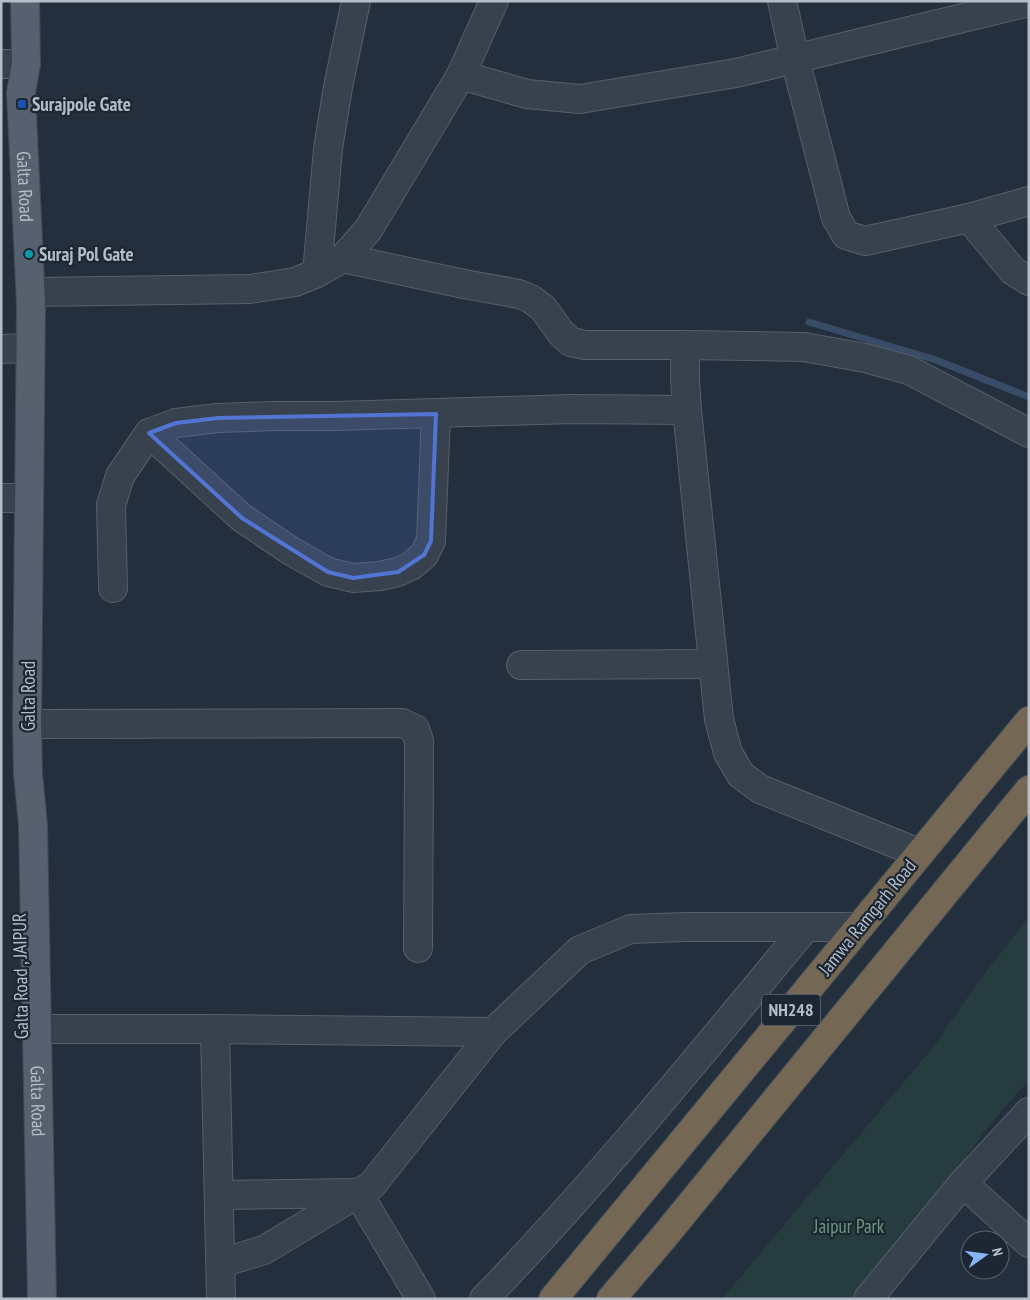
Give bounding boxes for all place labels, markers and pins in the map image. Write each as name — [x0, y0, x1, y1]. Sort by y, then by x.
place label: Surajpole Gate — [32, 92, 131, 116]
marker: Surajpole Gate — [16, 98, 28, 110]
place label: Suraj Pol Gate — [39, 242, 134, 266]
marker: Suraj Pol Gate — [23, 248, 35, 260]

